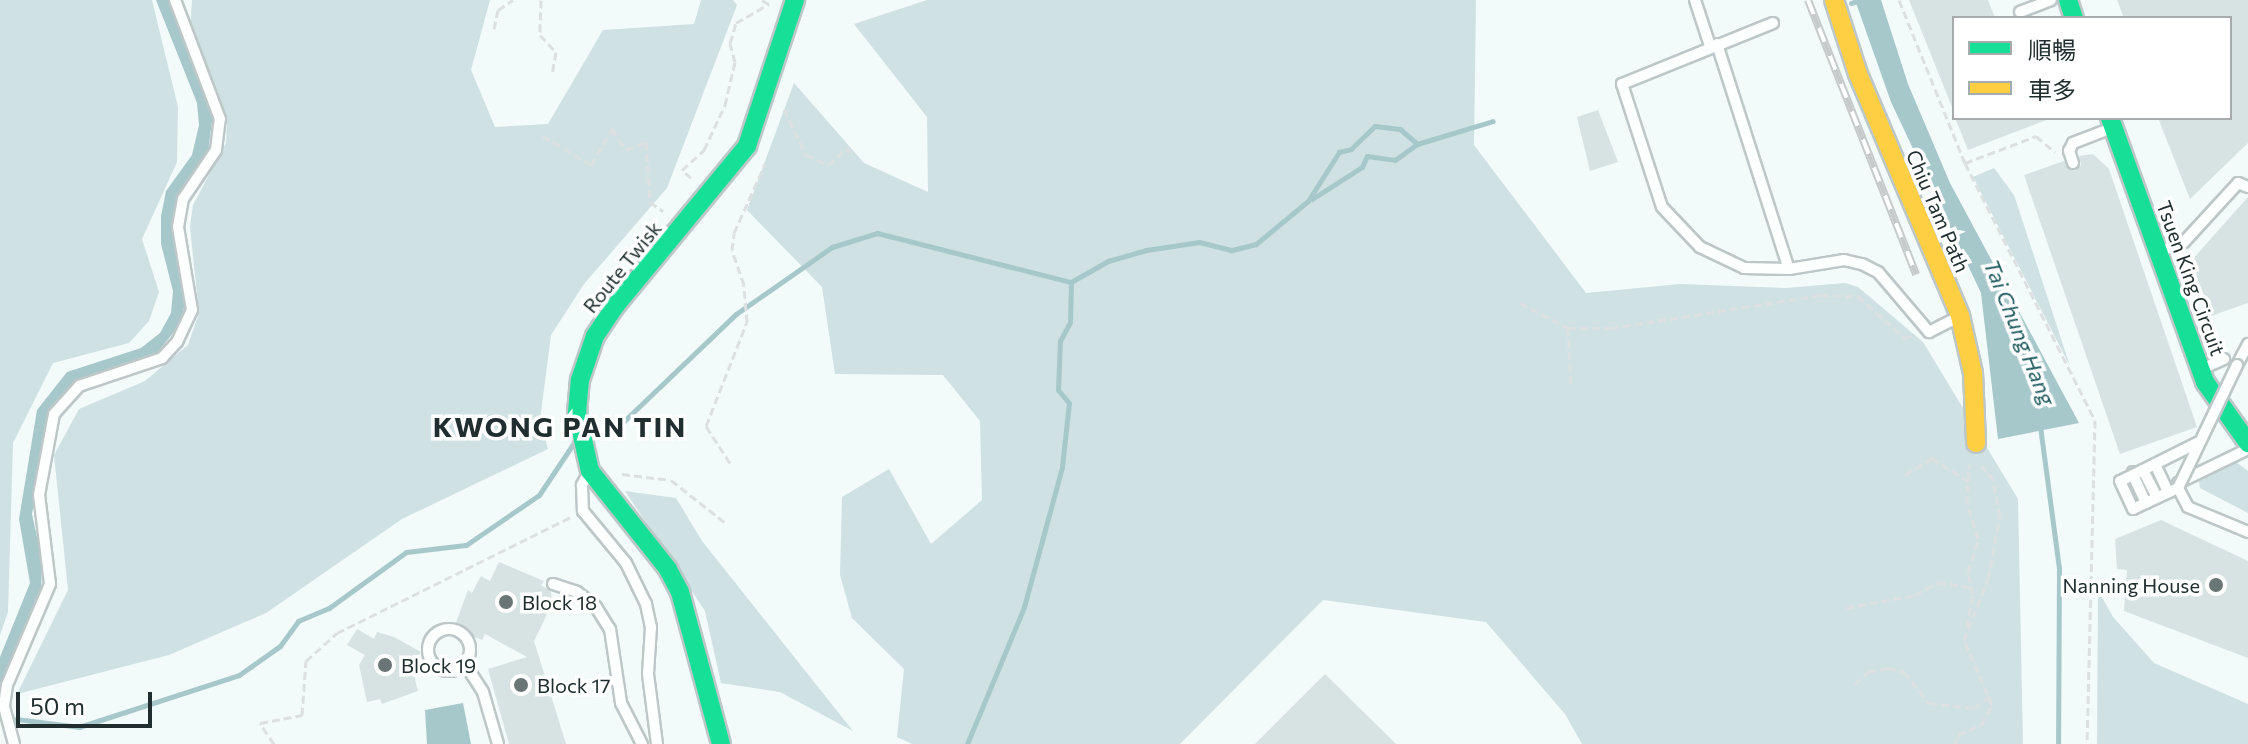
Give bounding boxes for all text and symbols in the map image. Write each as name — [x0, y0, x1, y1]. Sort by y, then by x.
legend — [1952, 16, 2232, 120]
text: 順暢 — [2028, 35, 2076, 64]
text: 車多 — [2028, 75, 2076, 104]
street label: Chiu Tam Path — [1901, 146, 1975, 276]
street label: Tsuen King Circuit — [2152, 197, 2230, 359]
street label: Route Twisk — [578, 216, 666, 318]
water label: Tai Chung Hang — [1979, 255, 2061, 409]
district label: KWONG PAN TIN — [433, 409, 687, 443]
place label: Nanning House — [2063, 573, 2200, 597]
marker: Nanning House — [2207, 576, 2225, 594]
place label: Block 18 — [522, 590, 597, 614]
marker: Block 18 — [497, 593, 515, 611]
place label: Block 19 — [401, 653, 476, 677]
marker: Block 19 — [376, 656, 394, 674]
place label: Block 17 — [537, 673, 611, 697]
scale bar — [20, 676, 156, 726]
marker: Block 17 — [512, 676, 530, 694]
text: 50 m — [30, 691, 85, 720]

